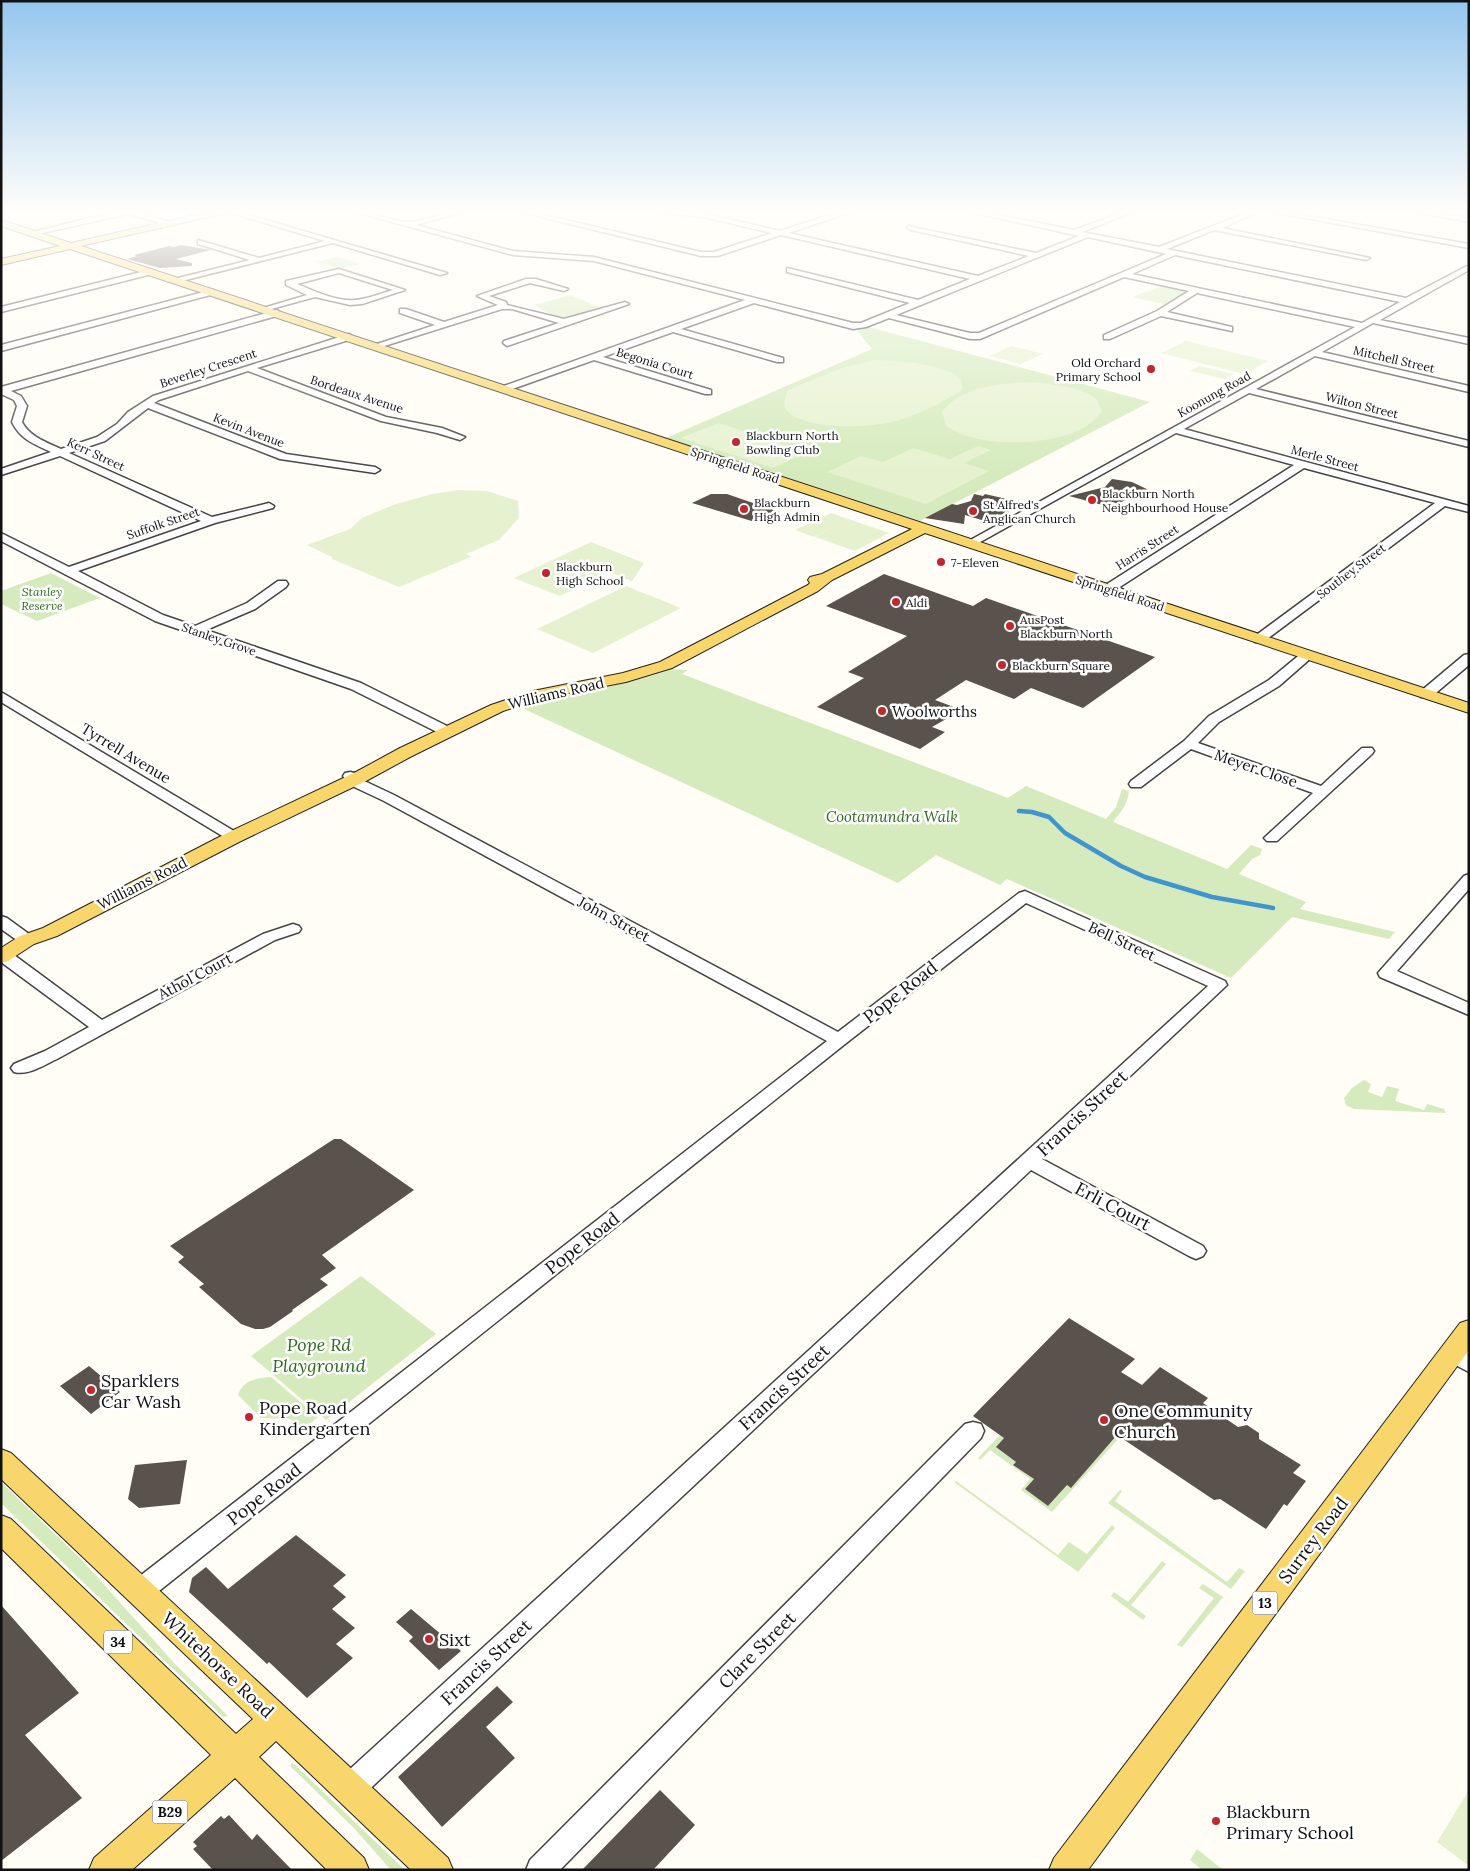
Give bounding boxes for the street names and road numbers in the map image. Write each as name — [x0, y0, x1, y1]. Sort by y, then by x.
street label: Mitchell Street — [1352, 342, 1436, 376]
street label: Begonia Court — [615, 344, 696, 382]
street label: Beverley Crescent — [158, 345, 259, 391]
street label: Koonung Road — [1175, 368, 1253, 420]
street label: Bordeaux Avenue — [309, 372, 406, 416]
street label: Wilton Street — [1324, 389, 1400, 421]
street label: Kevin Avenue — [211, 410, 287, 451]
street label: Kerr Street — [65, 434, 128, 474]
street label: Merle Street — [1289, 442, 1361, 474]
street label: Springfield Road — [689, 444, 781, 486]
street label: Suffolk Street — [125, 503, 202, 542]
street label: Harris Street — [1113, 521, 1182, 573]
street label: Southey Street — [1313, 540, 1389, 602]
street label: Springfield Road — [1074, 572, 1166, 614]
street label: Stanley Grove — [180, 619, 259, 659]
street label: Williams Road — [506, 673, 606, 713]
street label: Tyrrell Avenue — [78, 719, 174, 787]
street label: Meyer Close — [1212, 745, 1300, 791]
street label: Williams Road — [94, 852, 190, 914]
street label: John Street — [574, 892, 653, 946]
street label: Bell Street — [1085, 917, 1159, 965]
street label: Athol Court — [154, 948, 236, 1004]
street label: Pope Road — [858, 956, 942, 1028]
street label: Francis Street — [1032, 1065, 1132, 1161]
street label: Erli Court — [1071, 1177, 1155, 1235]
street label: Pope Road — [540, 1207, 624, 1279]
street label: Francis Street — [734, 1339, 834, 1435]
street label: Pope Road — [222, 1458, 306, 1530]
street label: Surrey Road — [1273, 1492, 1353, 1588]
road number: 13 — [1252, 1592, 1278, 1615]
street label: Whitehorse Road — [157, 1607, 279, 1723]
street label: Clare Street — [714, 1607, 800, 1693]
street label: Francis Street — [436, 1614, 536, 1710]
road number: 34 — [104, 1630, 132, 1654]
road number: B29 — [152, 1800, 188, 1824]

